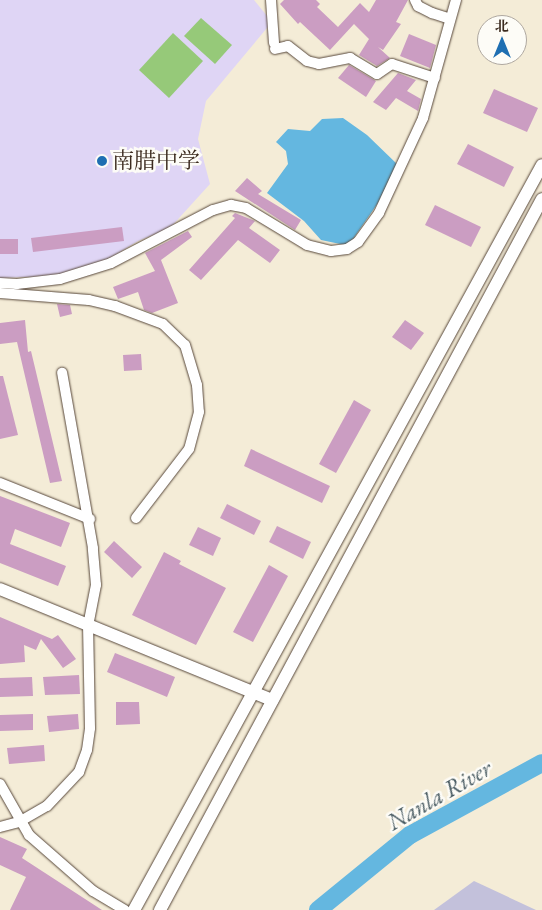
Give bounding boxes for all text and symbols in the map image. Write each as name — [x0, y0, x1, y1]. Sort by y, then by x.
north arrow — [477, 15, 527, 65]
text: 北 — [495, 17, 509, 35]
place label: 南腊中学 — [112, 148, 200, 174]
marker: 南腊中学 — [96, 155, 108, 167]
water label: Nanla River — [382, 754, 496, 836]

